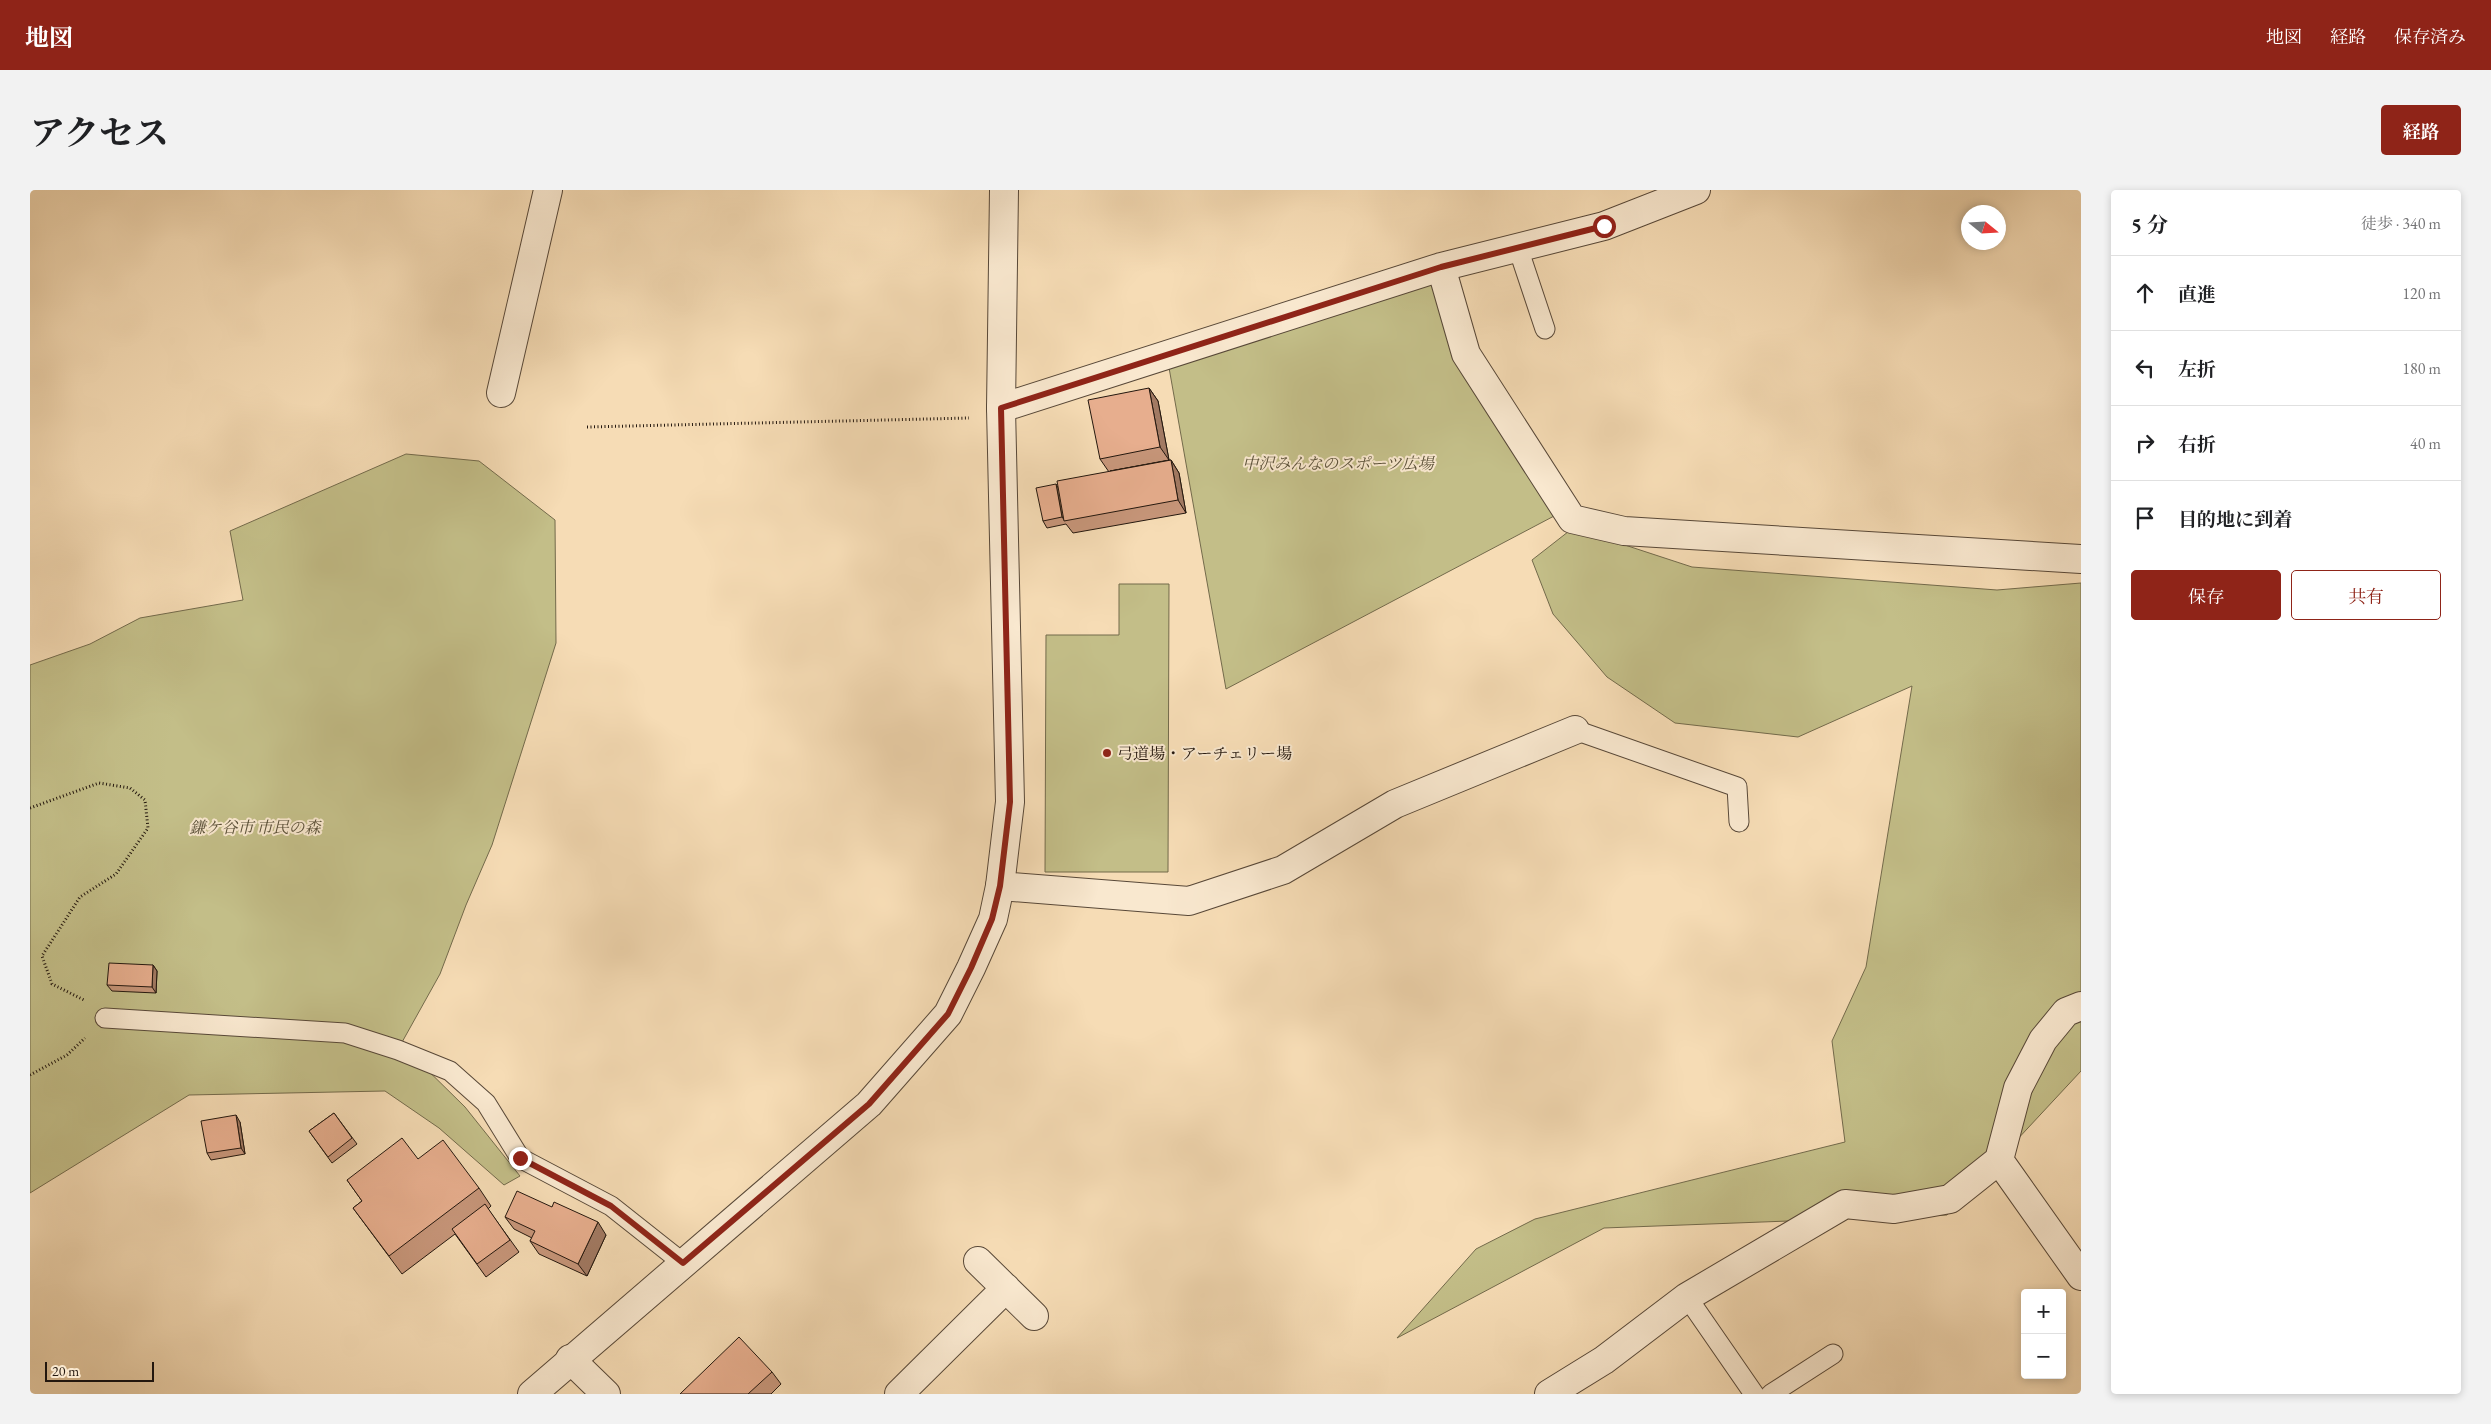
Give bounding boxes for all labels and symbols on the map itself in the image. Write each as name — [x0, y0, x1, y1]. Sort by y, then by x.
north arrow — [1961, 205, 2006, 250]
route start — [1593, 215, 1616, 238]
park label: 中沢みんなのスポーツ広場 — [1242, 453, 1436, 474]
place label: 弓道場・アーチェリー場 — [1117, 743, 1292, 764]
marker: 弓道場・アーチェリー場 — [1101, 747, 1113, 759]
park label: 鎌ケ谷市 市民の森 — [189, 817, 323, 838]
route end — [509, 1147, 532, 1170]
scale bar — [45, 1359, 154, 1382]

